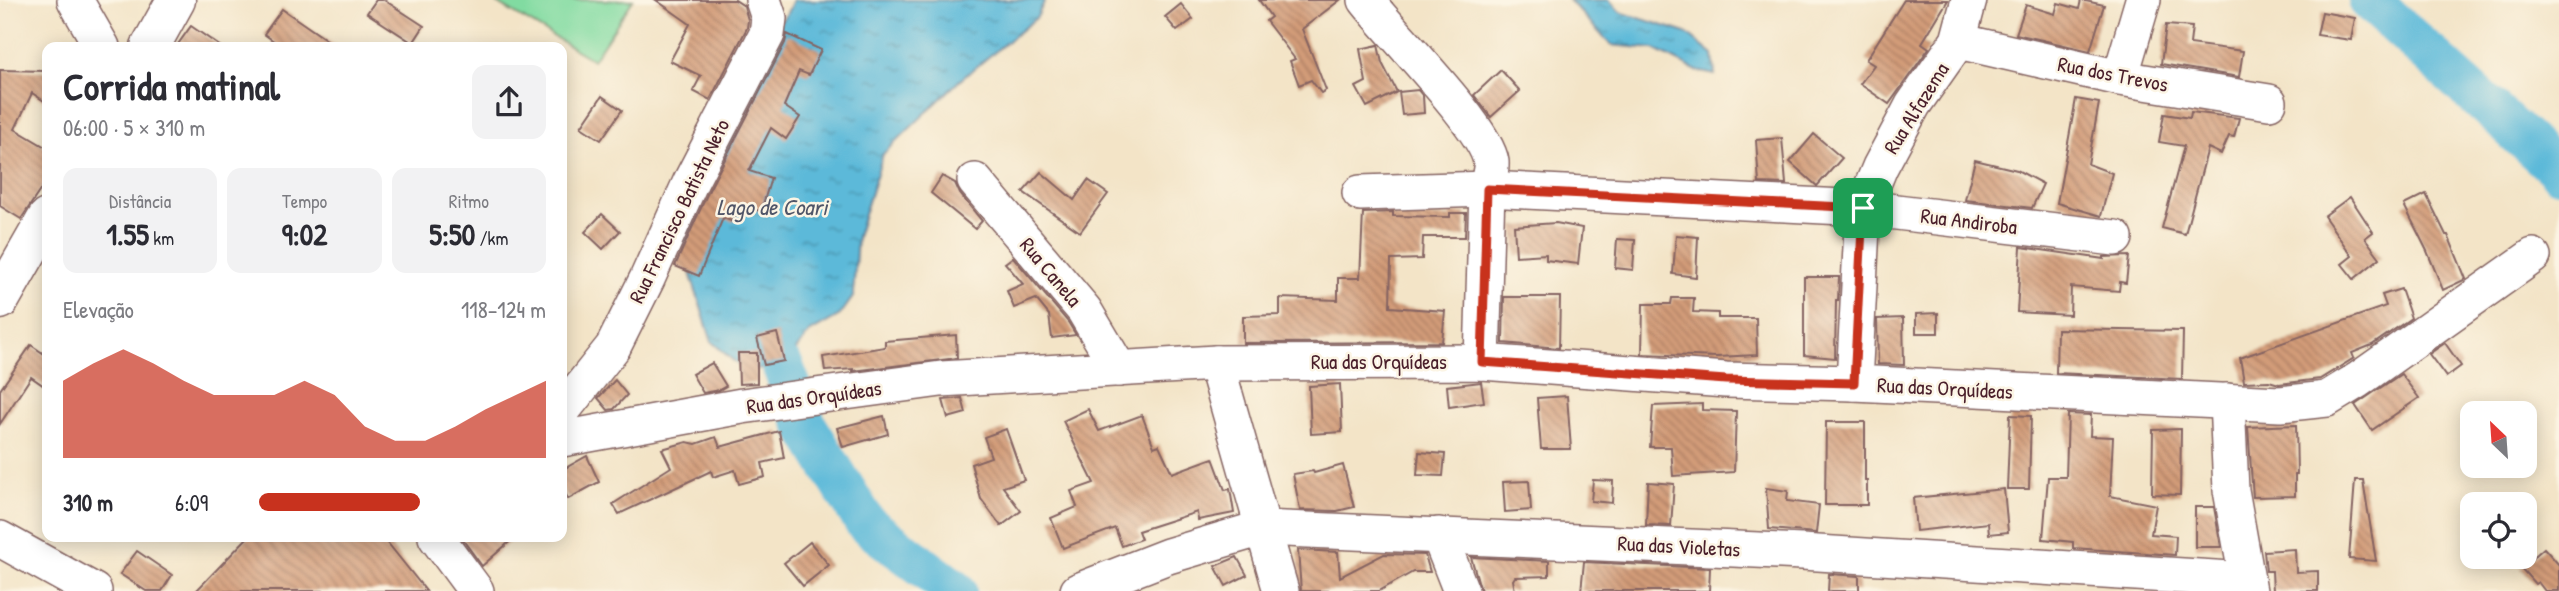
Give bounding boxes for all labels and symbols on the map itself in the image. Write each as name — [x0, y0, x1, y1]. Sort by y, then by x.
street label: Rua dos Trevos — [2055, 49, 2171, 99]
street label: Rua Alfazema — [1877, 57, 1955, 159]
street label: Rua Francisco Batista Neto — [622, 114, 736, 308]
pin — [1833, 178, 1893, 238]
water label: Lago de Coari — [717, 191, 829, 223]
street label: Rua Andiroba — [1919, 201, 2019, 241]
street label: Rua Canela — [1013, 231, 1089, 313]
street label: Rua das Orquídeas — [1311, 347, 1447, 376]
street label: Rua das Orquídeas — [1876, 370, 2014, 406]
street label: Rua das Orquídeas — [745, 373, 883, 421]
north arrow — [2460, 401, 2538, 478]
street label: Rua das Violetas — [1617, 528, 1741, 564]

